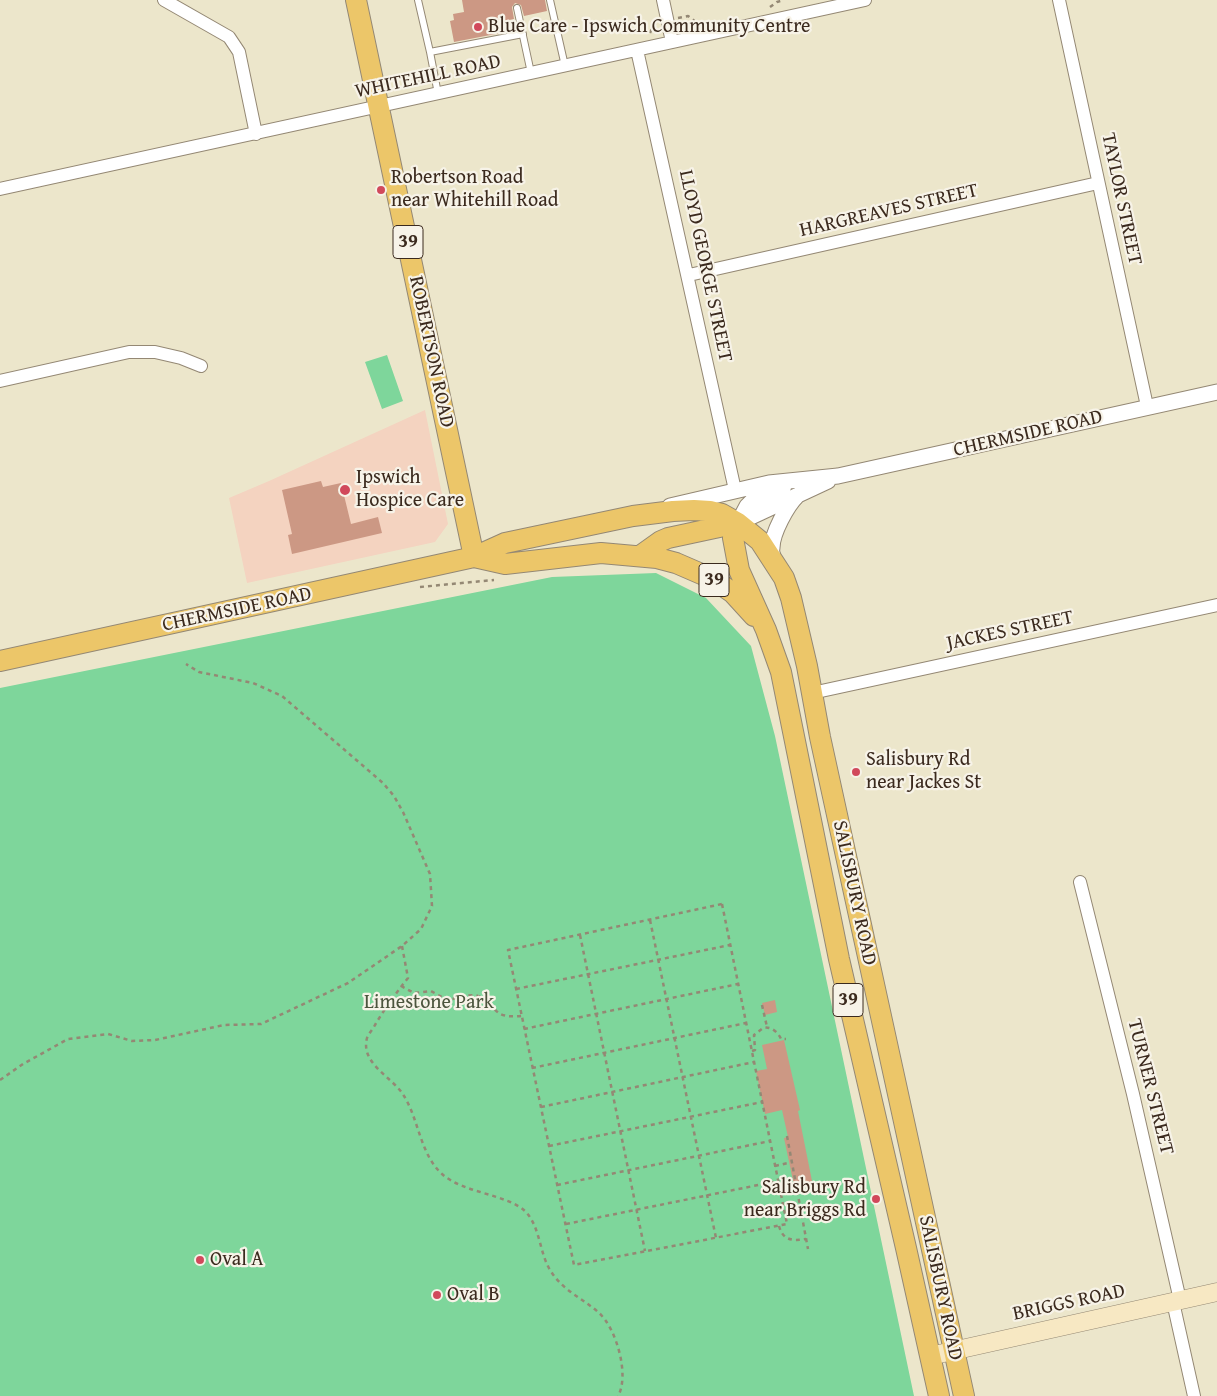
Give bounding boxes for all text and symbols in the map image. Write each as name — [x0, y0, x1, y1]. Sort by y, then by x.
place label: Blue Care - Ipswich Community Centre — [488, 15, 810, 39]
marker: Blue Care - Ipswich Community Centre — [472, 21, 484, 33]
street label: WHITEHILL ROAD — [353, 50, 503, 104]
street label: TAYLOR STREET — [1095, 131, 1147, 267]
place label: Robertson Road near Whitehill Road — [391, 166, 558, 213]
street label: LLOYD GEORGE STREET — [673, 168, 737, 364]
street label: HARGREAVES STREET — [798, 179, 980, 243]
marker: Robertson Road near Whitehill Road — [375, 184, 387, 196]
road number: 39 — [393, 226, 423, 258]
street label: ROBERTSON ROAD — [403, 274, 459, 430]
street label: CHERMSIDE ROAD — [951, 405, 1105, 463]
place label: Ipswich Hospice Care — [356, 466, 464, 513]
marker: Ipswich Hospice Care — [338, 483, 352, 497]
road number: 39 — [699, 564, 729, 596]
street label: CHERMSIDE ROAD — [160, 582, 314, 638]
street label: JACKES STREET — [944, 606, 1076, 656]
place label: Salisbury Rd near Jackes St — [866, 748, 981, 795]
marker: Salisbury Rd near Jackes St — [850, 766, 862, 778]
street label: SALISBURY ROAD — [827, 818, 881, 968]
road number: 39 — [833, 984, 863, 1016]
park label: Limestone Park — [364, 991, 494, 1015]
street label: TURNER STREET — [1122, 1017, 1178, 1157]
place label: Salisbury Rd near Briggs Rd — [744, 1176, 866, 1223]
marker: Salisbury Rd near Briggs Rd — [870, 1193, 882, 1205]
street label: SALISBURY ROAD — [913, 1213, 967, 1363]
place label: Oval A — [210, 1248, 263, 1272]
marker: Oval A — [194, 1254, 206, 1266]
street label: BRIGGS ROAD — [1011, 1279, 1127, 1327]
place label: Oval B — [447, 1283, 500, 1307]
marker: Oval B — [431, 1289, 443, 1301]

